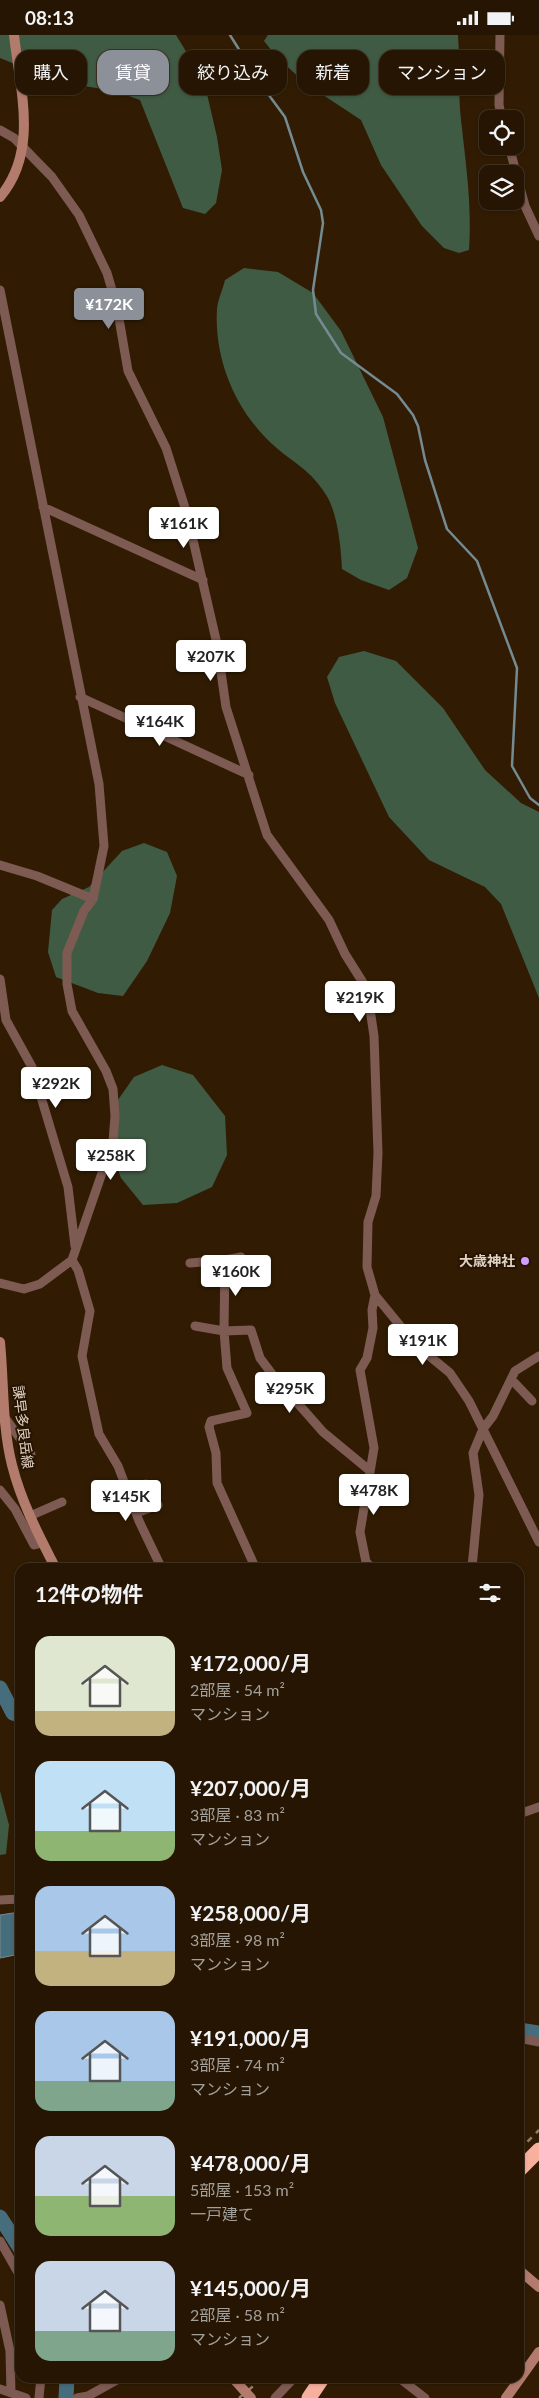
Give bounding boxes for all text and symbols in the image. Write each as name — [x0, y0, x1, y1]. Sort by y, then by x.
text: 08:13 — [25, 6, 74, 29]
chip: 購入 — [15, 50, 87, 95]
chip: 賃貸 — [97, 50, 169, 95]
chip: 絞り込み — [179, 50, 287, 95]
chip: 新着 — [297, 50, 369, 95]
chip: マンション — [379, 50, 505, 95]
map controls — [479, 110, 524, 210]
button: locate — [479, 110, 524, 155]
button: layers — [479, 165, 524, 210]
pin: ¥172K — [74, 287, 144, 330]
text: ¥172K — [85, 294, 133, 313]
pin: ¥161K — [149, 507, 219, 549]
text: ¥161K — [160, 513, 208, 532]
pin: ¥207K — [176, 639, 246, 682]
text: ¥207K — [187, 646, 235, 665]
pin: ¥164K — [125, 705, 195, 747]
text: ¥164K — [136, 711, 184, 730]
pin: ¥219K — [325, 981, 395, 1023]
text: ¥219K — [336, 987, 384, 1006]
pin: ¥292K — [21, 1067, 91, 1109]
text: ¥292K — [32, 1073, 80, 1092]
pin: ¥258K — [76, 1139, 146, 1181]
text: ¥258K — [87, 1145, 135, 1164]
place label: 大歳神社 — [459, 1252, 515, 1269]
pin: ¥160K — [201, 1255, 271, 1297]
marker: 大歳神社 — [519, 1255, 531, 1267]
text: ¥160K — [212, 1261, 260, 1280]
pin: ¥191K — [388, 1323, 458, 1366]
text: ¥191K — [399, 1330, 447, 1349]
pin: ¥295K — [255, 1371, 325, 1414]
text: ¥295K — [266, 1378, 314, 1397]
street label: 諫早多良岳線 — [10, 1384, 37, 1470]
pin: ¥478K — [339, 1473, 409, 1516]
pin: ¥145K — [91, 1479, 161, 1522]
text: ¥478K — [350, 1480, 398, 1499]
text: ¥145K — [102, 1486, 150, 1505]
icon: filters — [476, 1579, 504, 1607]
text: 12件の物件 — [35, 1581, 143, 1606]
text: ¥172,000/月 — [190, 1650, 311, 1675]
icon: home — [75, 1656, 135, 1716]
text: 2部屋 · 54 m² — [190, 1680, 285, 1699]
text: マンション — [190, 1704, 270, 1723]
text: ¥207,000/月 — [190, 1775, 311, 1800]
icon: home — [75, 1781, 135, 1841]
text: 3部屋 · 83 m² — [190, 1805, 285, 1824]
text: マンション — [190, 1829, 270, 1848]
text: ¥258,000/月 — [190, 1900, 311, 1925]
icon: home — [75, 1906, 135, 1966]
text: 3部屋 · 98 m² — [190, 1930, 285, 1949]
text: マンション — [190, 1954, 270, 1973]
text: ¥191,000/月 — [190, 2025, 311, 2050]
icon: home — [75, 2031, 135, 2091]
text: 3部屋 · 74 m² — [190, 2055, 285, 2074]
text: マンション — [190, 2079, 270, 2098]
text: ¥478,000/月 — [190, 2150, 311, 2175]
icon: home — [75, 2156, 135, 2216]
text: 5部屋 · 153 m² — [190, 2180, 294, 2199]
text: 一戸建て — [190, 2204, 254, 2223]
text: ¥145,000/月 — [190, 2275, 311, 2300]
icon: home — [75, 2281, 135, 2341]
text: 2部屋 · 58 m² — [190, 2305, 285, 2324]
text: マンション — [190, 2329, 270, 2348]

